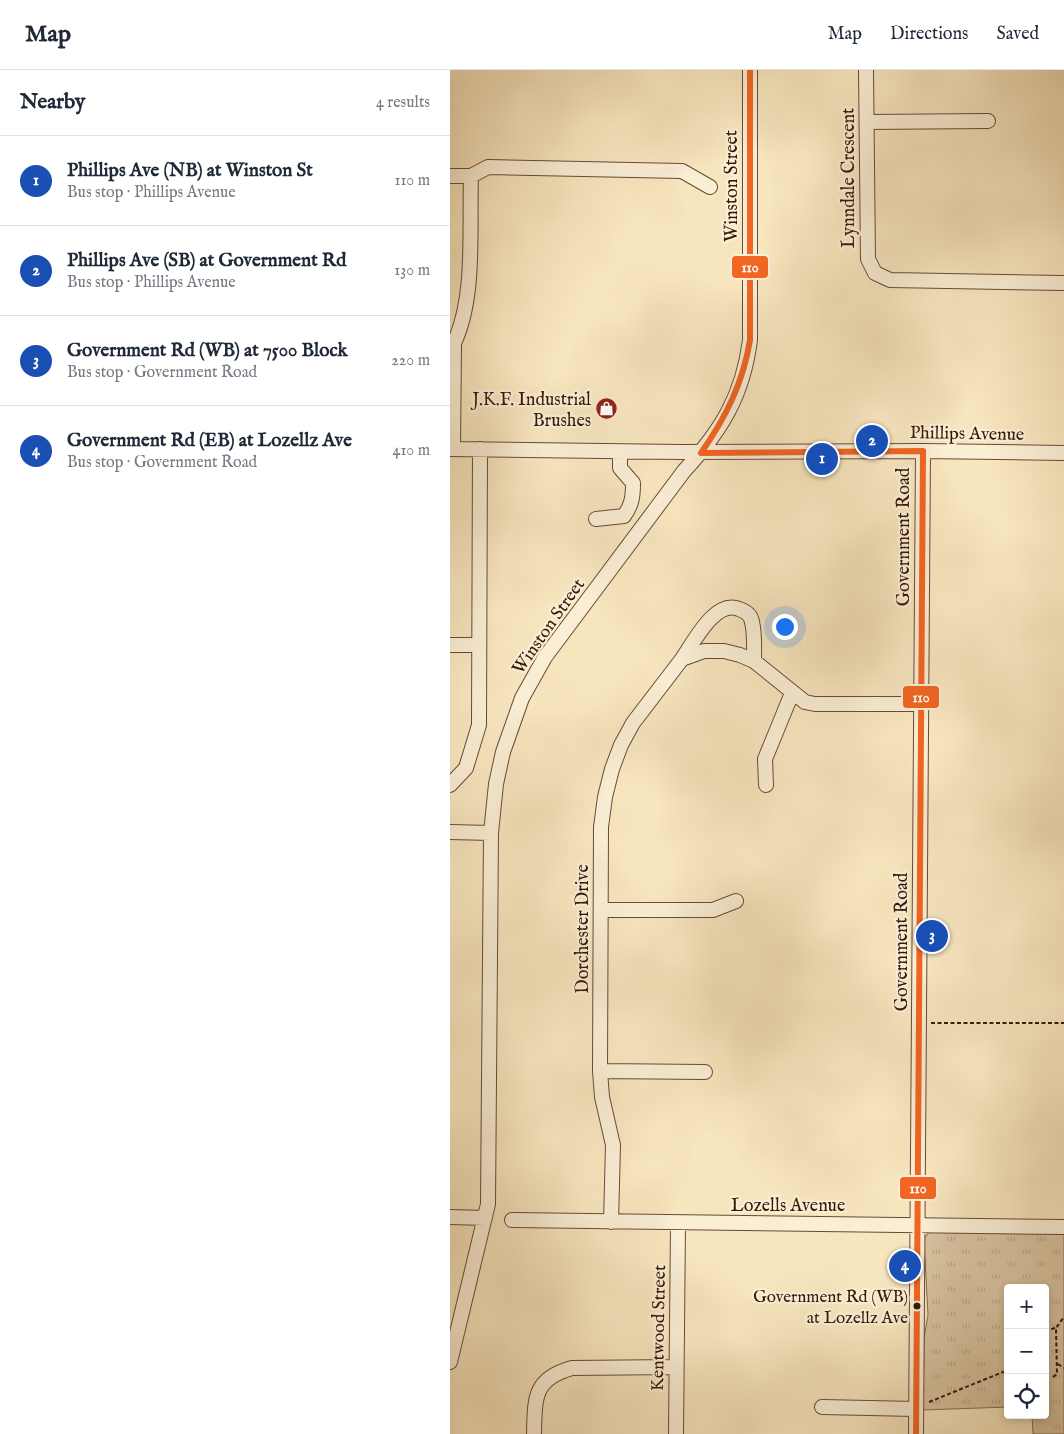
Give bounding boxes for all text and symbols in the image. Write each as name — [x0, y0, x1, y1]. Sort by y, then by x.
text: Map — [25, 19, 71, 50]
text: Map — [828, 23, 862, 46]
text: Directions — [890, 23, 968, 46]
text: Saved — [996, 23, 1039, 46]
text: Nearby — [20, 89, 85, 116]
text: 4 results — [376, 93, 430, 113]
street label: Lynndale Crescent — [838, 108, 861, 248]
street label: Winston Street — [721, 130, 744, 242]
text: Phillips Ave (NB) at Winston St — [67, 159, 313, 183]
text: 1 — [33, 171, 39, 191]
text: 110 m — [394, 171, 430, 191]
text: Bus stop · Phillips Avenue — [67, 183, 236, 203]
text: Phillips Ave (SB) at Government Rd — [67, 249, 346, 273]
line badge: 110 — [731, 255, 769, 279]
text: 110 — [741, 259, 759, 277]
text: 2 — [32, 261, 40, 281]
text: 130 m — [394, 261, 430, 281]
text: Bus stop · Phillips Avenue — [67, 273, 236, 293]
text: Government Rd (WB) at 7500 Block — [67, 339, 348, 363]
text: 3 — [33, 351, 39, 371]
text: 220 m — [391, 351, 430, 371]
text: Bus stop · Government Road — [67, 363, 257, 383]
place label: J.K.F. Industrial Brushes — [470, 389, 591, 433]
shop icon: J.K.F. Industrial Brushes — [595, 397, 619, 421]
pin: 2 — [856, 422, 888, 460]
street label: Phillips Avenue — [910, 422, 1024, 447]
text: Government Rd (EB) at Lozellz Ave — [67, 429, 352, 453]
pin: 1 — [806, 440, 838, 478]
text: 4 — [32, 441, 40, 461]
text: 410 m — [393, 441, 430, 461]
text: Bus stop · Government Road — [67, 453, 257, 473]
street label: Government Road — [893, 467, 916, 606]
street label: Winston Street — [508, 574, 591, 679]
your location — [772, 614, 798, 640]
line badge: 110 — [902, 685, 940, 709]
text: 110 — [912, 689, 930, 707]
street label: Dorchester Drive — [572, 864, 595, 994]
street label: Government Road — [891, 872, 914, 1011]
pin: 3 — [916, 917, 948, 955]
line badge: 110 — [899, 1176, 937, 1200]
text: 110 — [909, 1180, 927, 1198]
street label: Lozells Avenue — [731, 1195, 845, 1218]
pin: 4 — [889, 1247, 921, 1285]
street label: Kentwood Street — [647, 1265, 672, 1391]
map controls — [1004, 1284, 1049, 1419]
button: + — [1004, 1284, 1049, 1329]
place label: Government Rd (WB) at Lozellz Ave — [753, 1287, 908, 1329]
marker: Government Rd (WB) at Lozellz Ave — [912, 1301, 922, 1311]
button: − — [1004, 1329, 1049, 1374]
button: locate — [1004, 1374, 1049, 1419]

